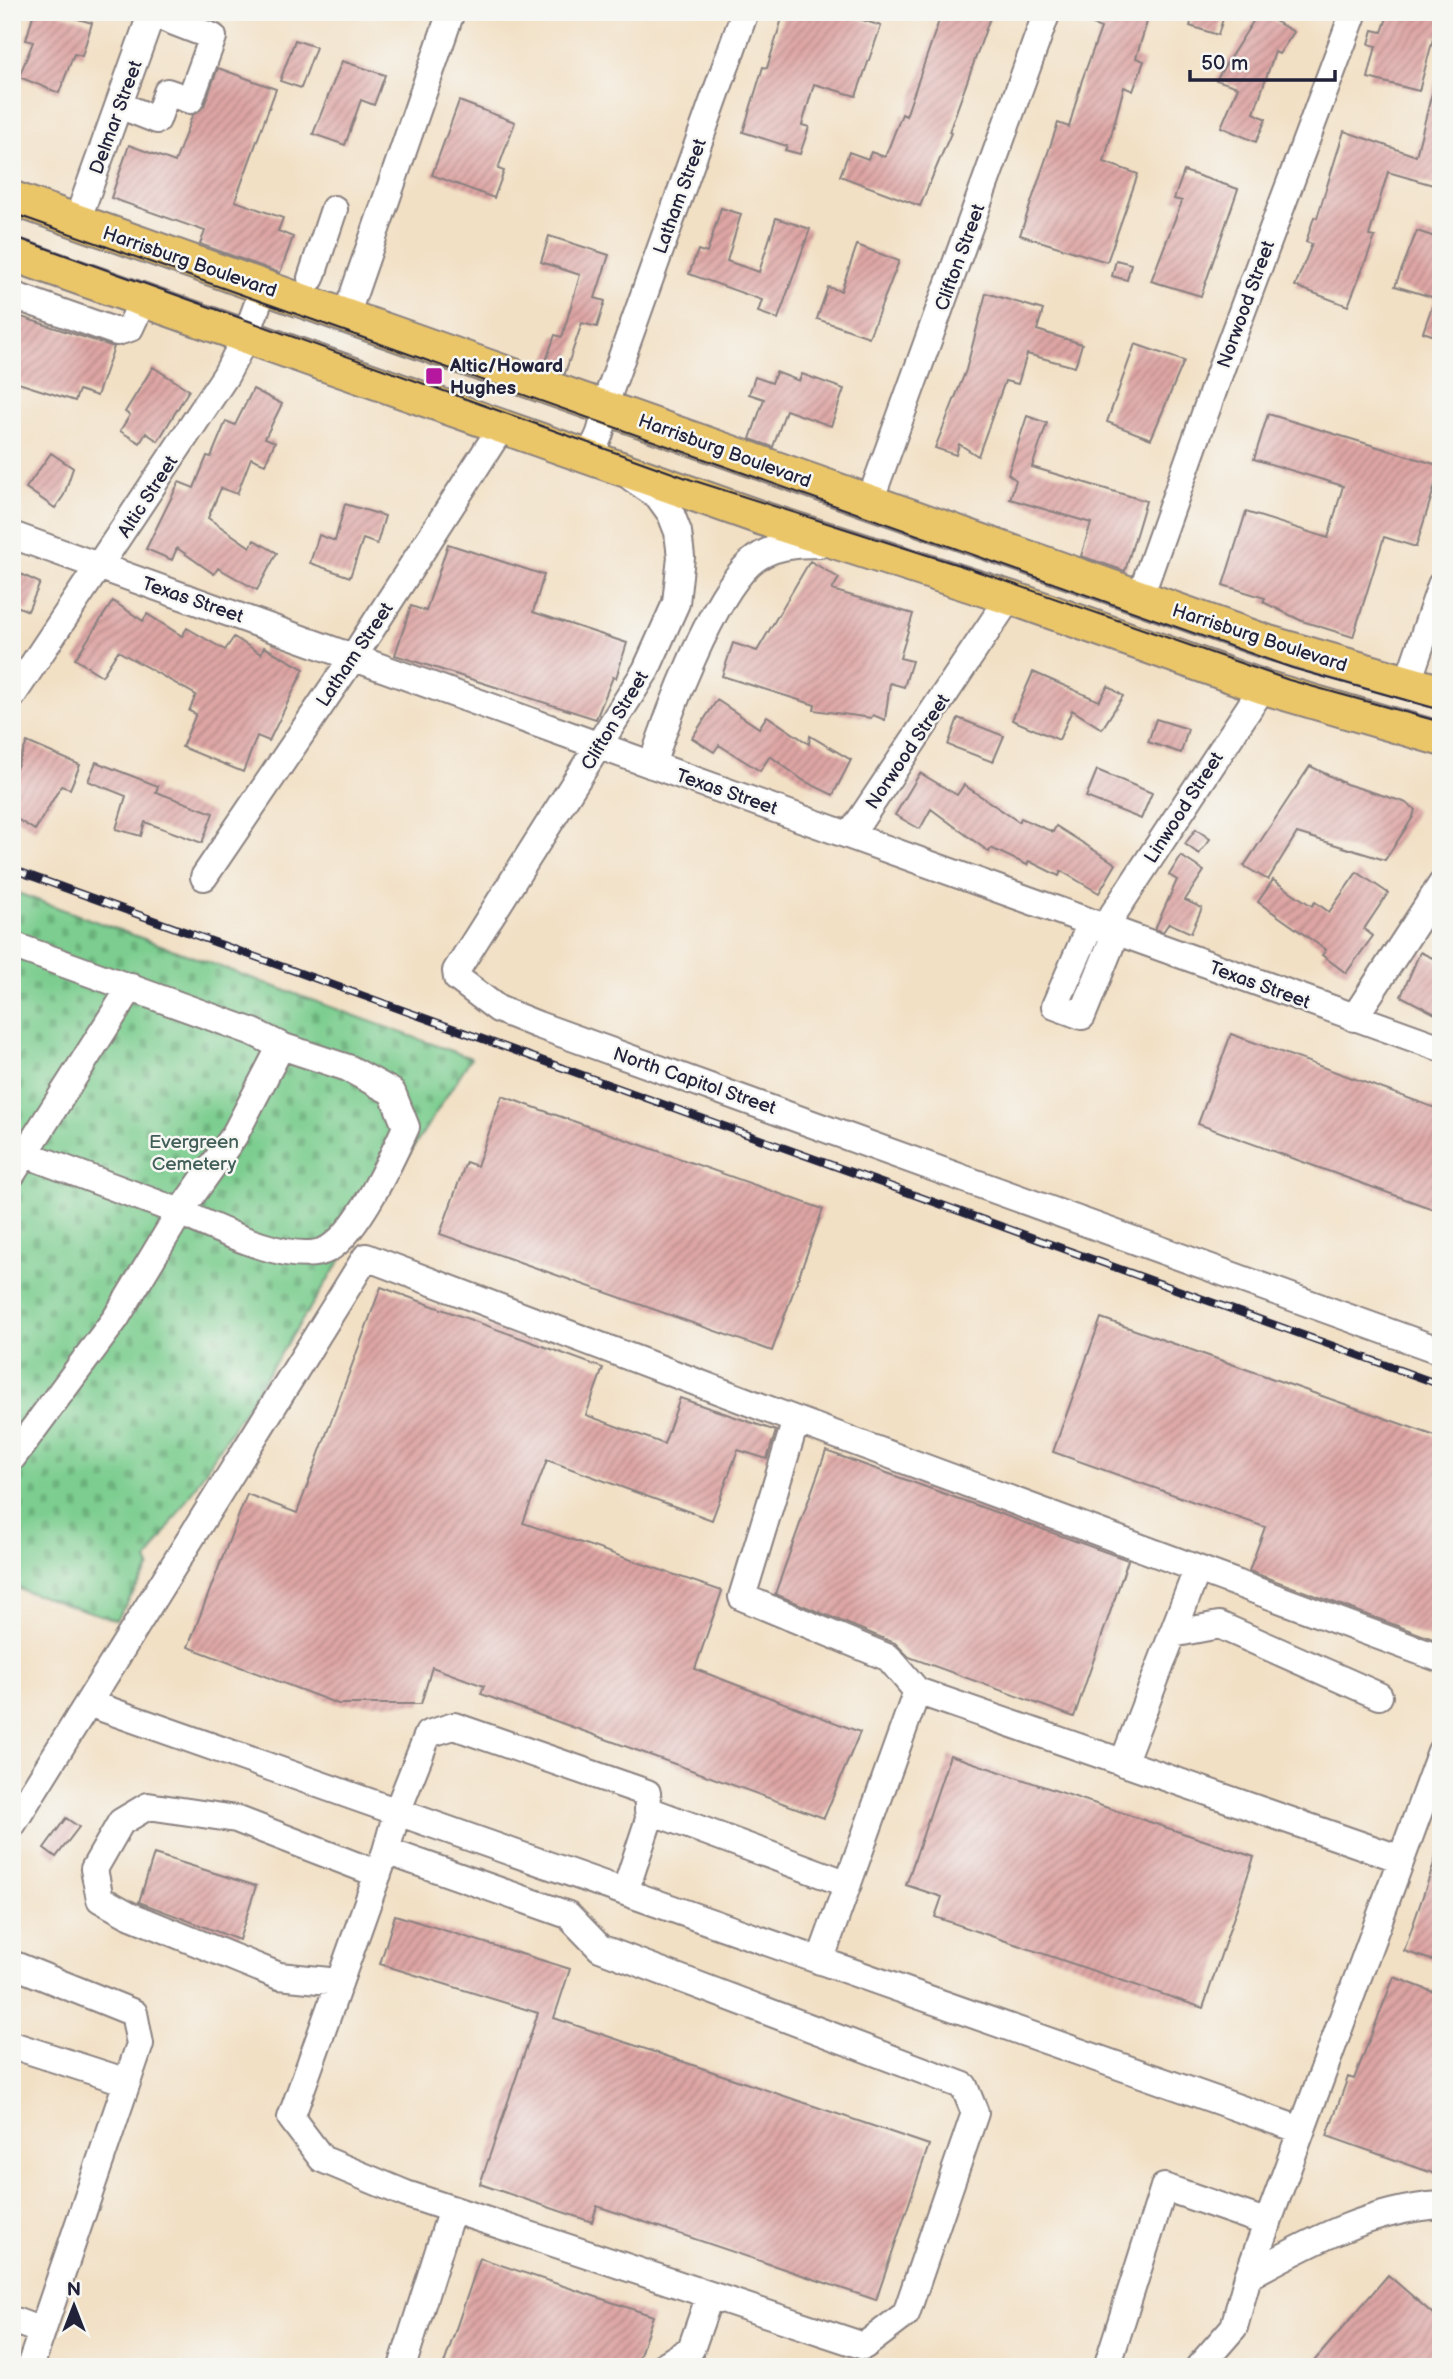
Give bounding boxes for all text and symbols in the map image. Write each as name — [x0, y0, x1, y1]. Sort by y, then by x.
scale bar — [1190, 38, 1336, 82]
text: 50 m — [1201, 51, 1248, 76]
street label: Delmar Street — [85, 57, 148, 178]
street label: Latham Street — [649, 136, 712, 257]
street label: Clifton Street — [930, 201, 990, 314]
street label: Harrisburg Boulevard — [100, 222, 279, 303]
street label: Norwood Street — [1213, 237, 1280, 371]
place label: Altic/Howard Hughes — [449, 355, 563, 400]
marker: Altic/Howard Hughes — [424, 366, 444, 386]
street label: Harrisburg Boulevard — [635, 409, 814, 493]
street label: Altic Street — [113, 451, 183, 542]
street label: Texas Street — [139, 572, 246, 629]
street label: Latham Street — [312, 598, 399, 711]
street label: Harrisburg Boulevard — [1169, 599, 1350, 678]
street label: Clifton Street — [577, 667, 654, 775]
street label: Norwood Street — [861, 690, 955, 814]
street label: Linwood Street — [1140, 748, 1229, 868]
street label: Texas Street — [673, 764, 780, 821]
street label: Texas Street — [1206, 957, 1313, 1014]
street label: North Capitol Street — [610, 1043, 779, 1120]
park label: Evergreen Cemetery — [149, 1131, 239, 1176]
north arrow — [38, 2270, 108, 2340]
text: N — [67, 2279, 81, 2302]

